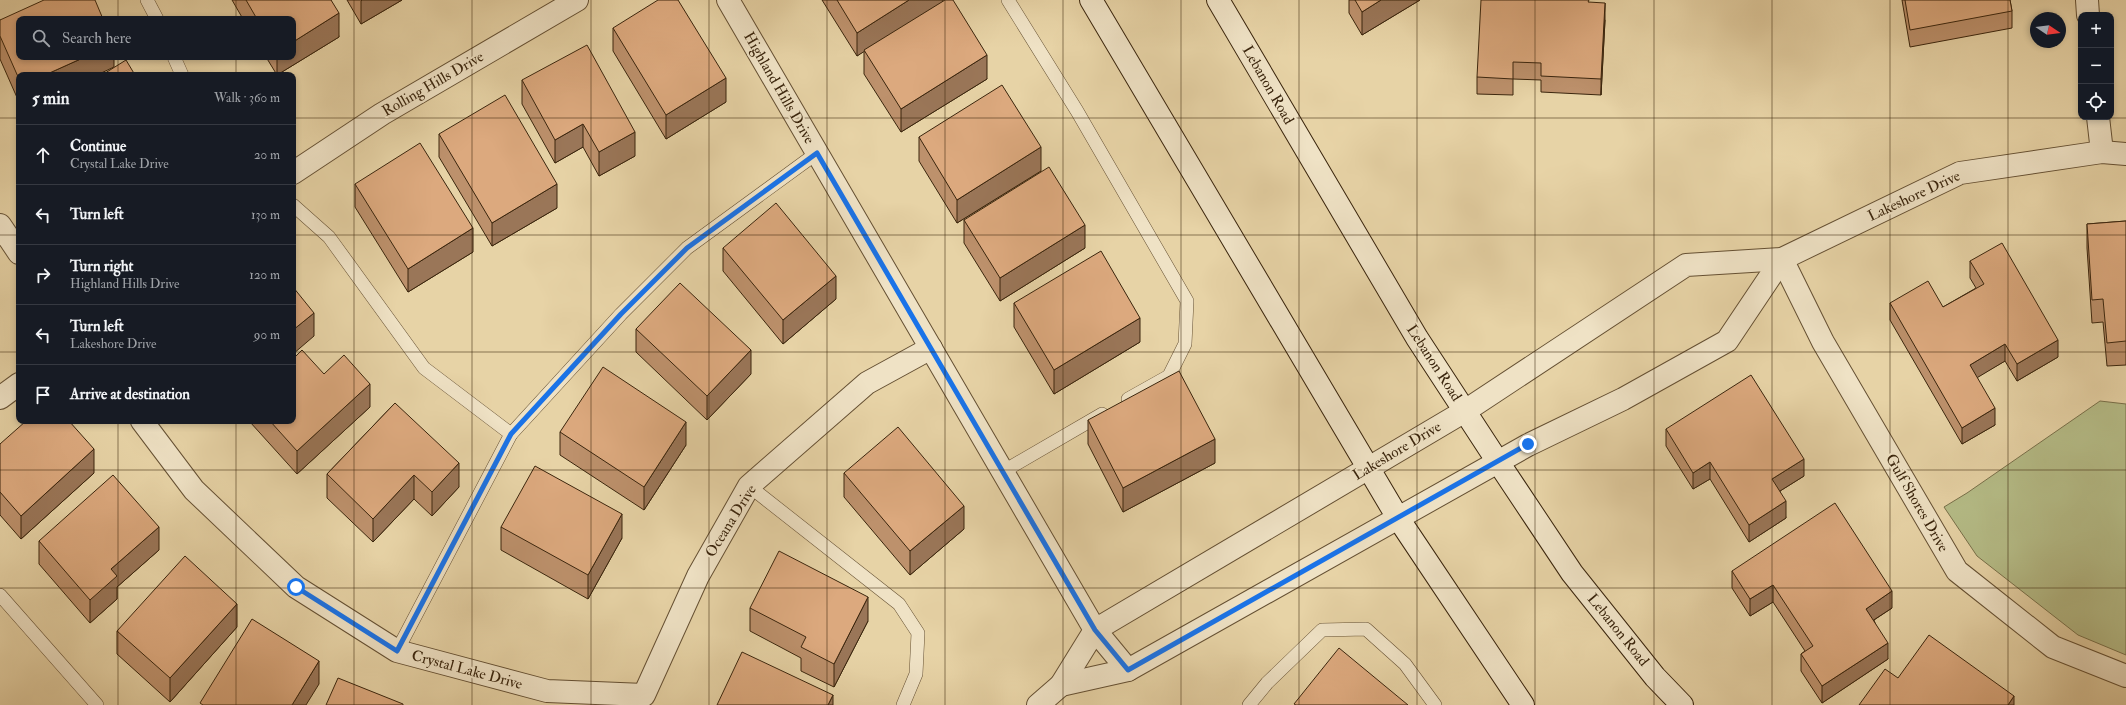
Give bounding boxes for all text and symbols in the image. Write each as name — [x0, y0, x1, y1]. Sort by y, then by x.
north arrow — [2030, 12, 2066, 48]
map controls — [2078, 12, 2114, 120]
button: + — [2078, 12, 2114, 48]
search box — [16, 16, 296, 60]
icon: search — [30, 27, 52, 49]
text: Search here — [62, 29, 131, 48]
street label: Highland Hills Drive — [739, 29, 819, 147]
street label: Lebanon Road — [1238, 42, 1298, 128]
street label: Rolling Hills Drive — [379, 47, 487, 121]
button: − — [2078, 48, 2114, 84]
button: locate — [2078, 84, 2114, 120]
text: 5 min — [32, 88, 70, 109]
text: Walk · 360 m — [214, 90, 280, 106]
text: Continue — [70, 137, 126, 156]
icon: ahead — [32, 144, 54, 166]
text: 20 m — [254, 147, 280, 163]
text: Crystal Lake Drive — [70, 156, 169, 172]
street label: Lakeshore Drive — [1865, 166, 1963, 226]
icon: left — [32, 204, 54, 226]
text: Turn left — [70, 205, 124, 224]
text: 130 m — [251, 207, 280, 223]
text: Turn right — [70, 257, 133, 276]
icon: right — [32, 264, 54, 286]
text: 120 m — [249, 267, 280, 283]
text: Highland Hills Drive — [70, 276, 180, 292]
text: Turn left — [70, 317, 124, 336]
street label: Lebanon Road — [1402, 321, 1466, 406]
icon: left — [32, 324, 54, 346]
text: 90 m — [254, 327, 280, 343]
text: Lakeshore Drive — [70, 336, 156, 352]
icon: arrive — [32, 384, 54, 406]
text: Arrive at destination — [70, 385, 190, 404]
street label: Lakeshore Drive — [1349, 417, 1445, 485]
route end — [1519, 435, 1537, 453]
street label: Gulf Shores Drive — [1881, 451, 1953, 555]
street label: Oceana Drive — [701, 481, 761, 561]
route start — [287, 578, 305, 596]
street label: Lebanon Road — [1583, 590, 1653, 671]
street label: Crystal Lake Drive — [409, 646, 525, 694]

